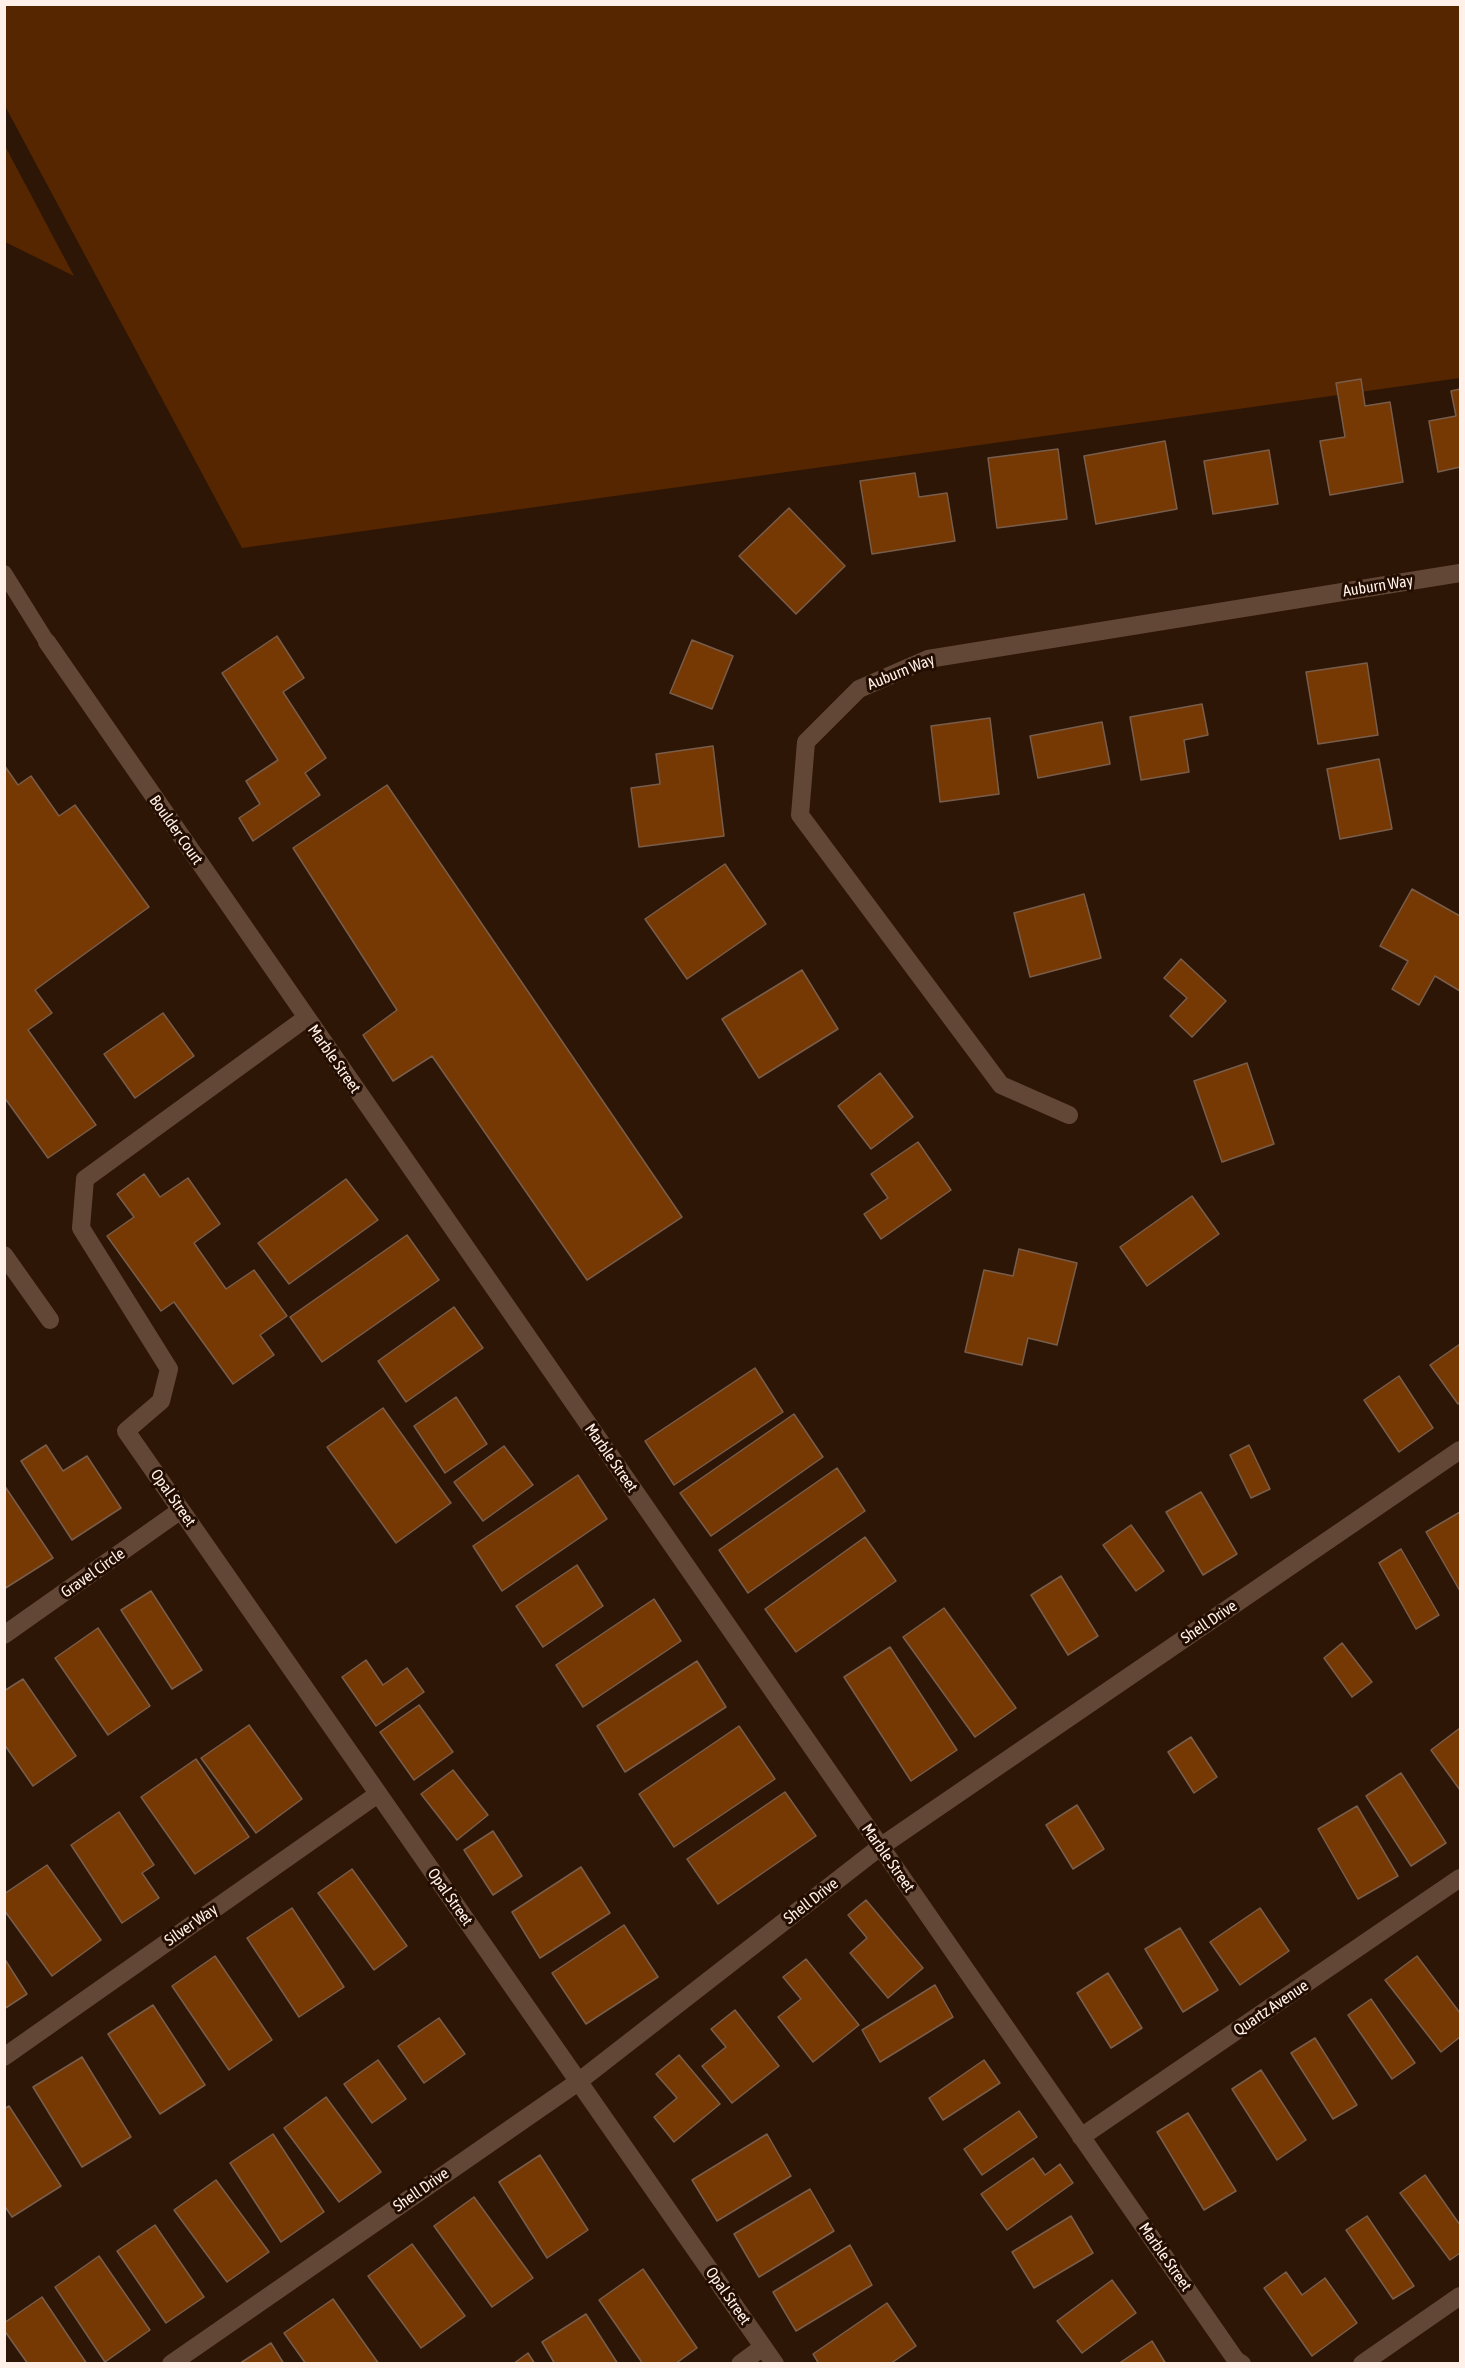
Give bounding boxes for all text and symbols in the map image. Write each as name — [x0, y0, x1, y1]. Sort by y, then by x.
street label: Auburn Way — [1342, 571, 1414, 601]
street label: Auburn Way — [865, 650, 937, 694]
street label: Boulder Court — [145, 792, 207, 868]
street label: Marble Street — [303, 1021, 365, 1097]
street label: Marble Street — [580, 1420, 642, 1496]
street label: Opal Street — [146, 1466, 200, 1530]
street label: Gravel Circle — [57, 1544, 129, 1602]
street label: Shell Drive — [1177, 1596, 1241, 1648]
street label: Marble Street — [857, 1820, 919, 1896]
street label: Opal Street — [423, 1865, 477, 1929]
street label: Shell Drive — [780, 1874, 842, 1928]
street label: Silver Way — [161, 1900, 221, 1950]
street label: Quartz Avenue — [1230, 1976, 1312, 2040]
street label: Shell Drive — [389, 2164, 453, 2216]
street label: Marble Street — [1134, 2219, 1196, 2295]
street label: Opal Street — [701, 2264, 755, 2328]

